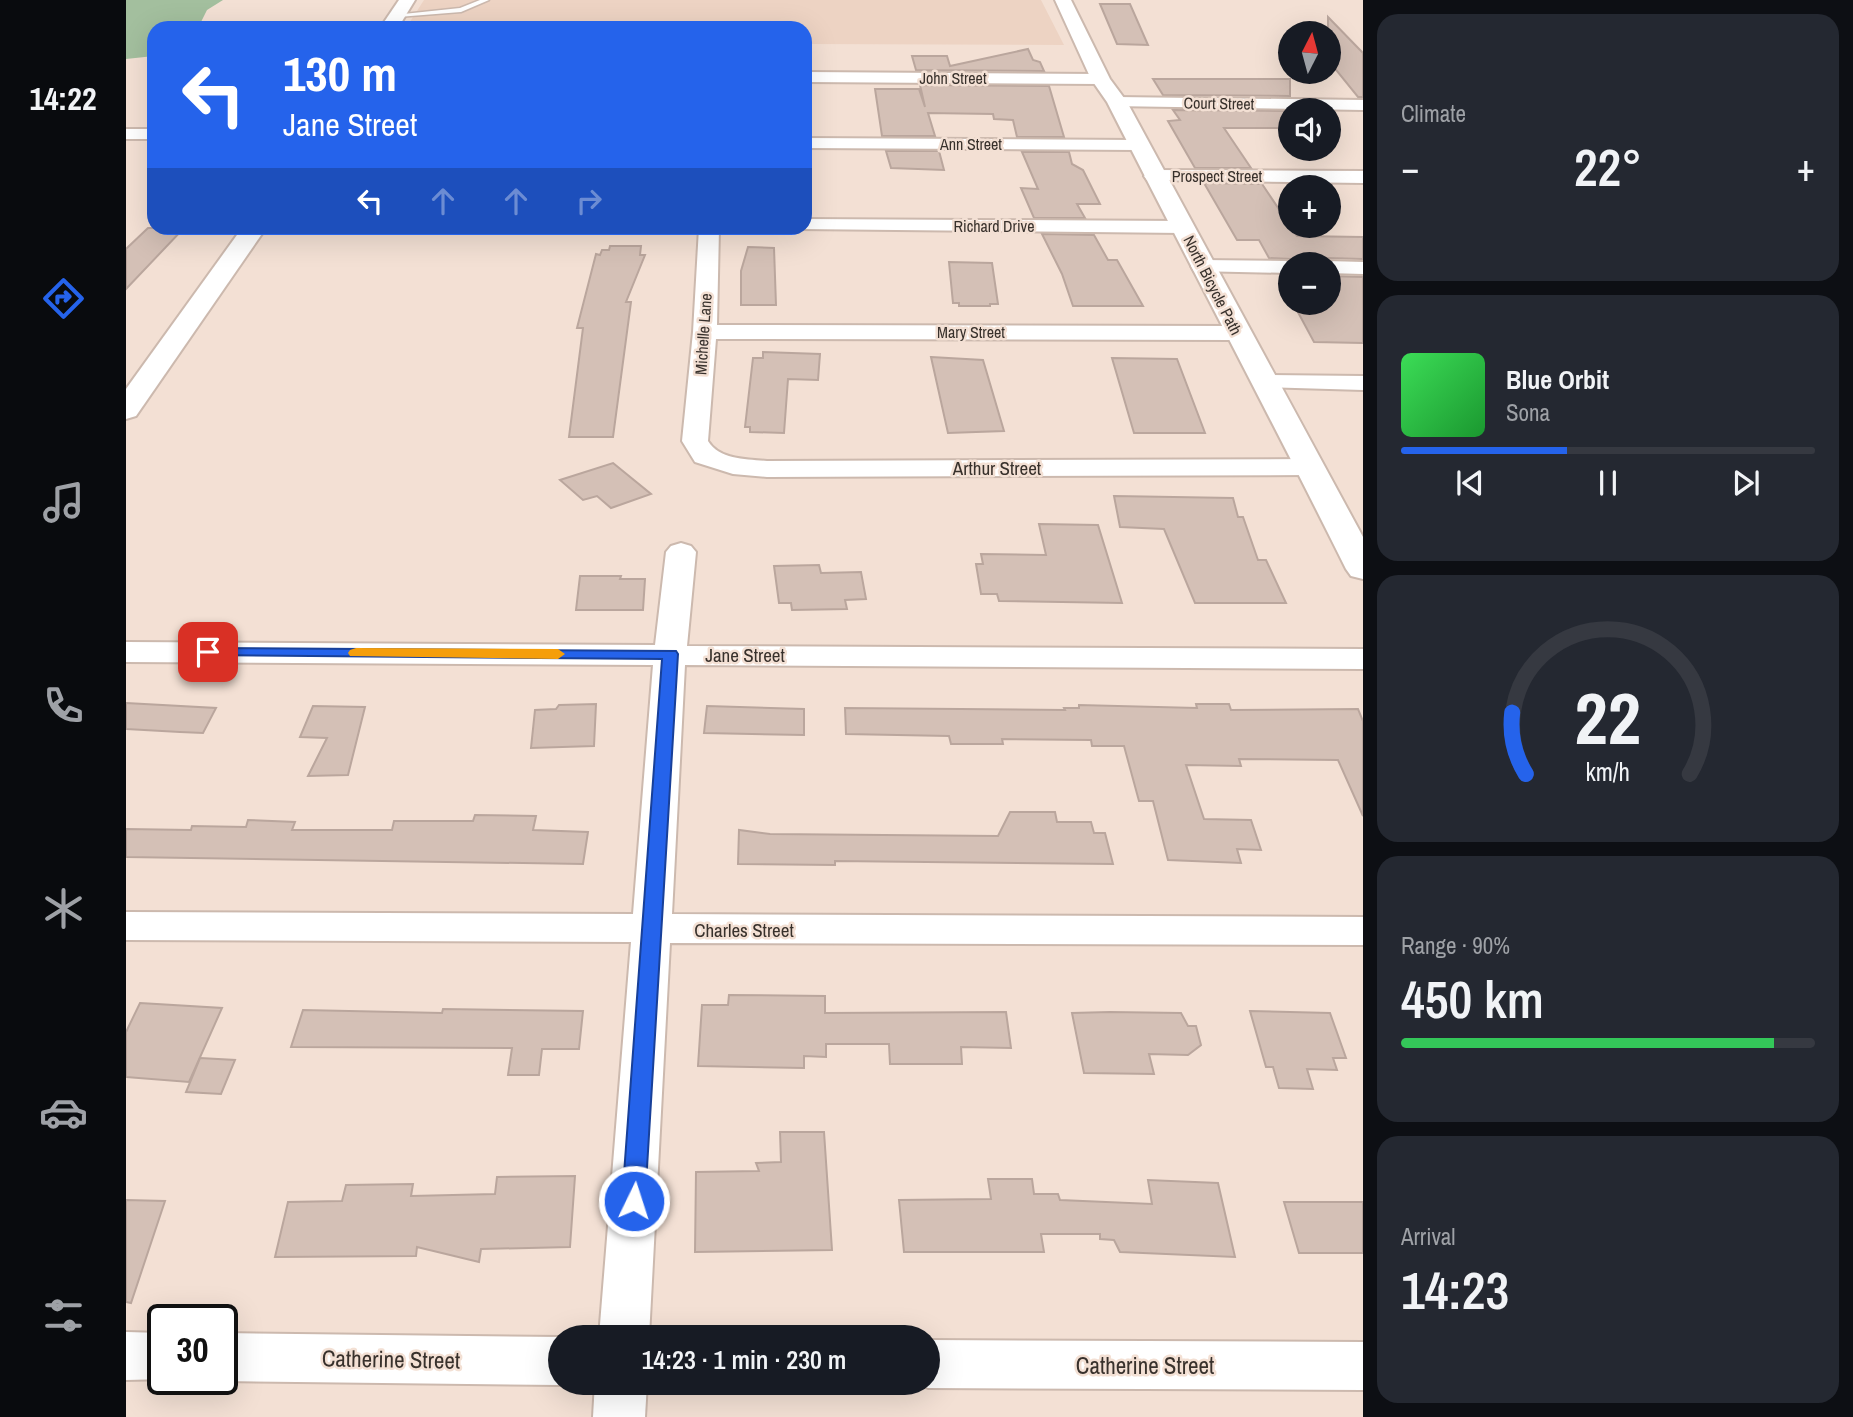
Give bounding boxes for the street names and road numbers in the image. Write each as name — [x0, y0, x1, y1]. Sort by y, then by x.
street label: John Street — [919, 67, 987, 89]
street label: Court Street — [1183, 91, 1255, 115]
street label: Ann Street — [939, 133, 1002, 155]
street label: Prospect Street — [1172, 165, 1263, 187]
street label: Richard Drive — [954, 215, 1034, 237]
street label: North Bicycle Path — [1179, 232, 1247, 338]
street label: Michelle Lane — [689, 292, 717, 376]
street label: Mary Street — [937, 321, 1005, 343]
street label: Arthur Street — [952, 455, 1042, 481]
street label: Jane Street — [705, 642, 786, 668]
street label: Charles Street — [694, 917, 794, 943]
street label: Catherine Street — [322, 1342, 460, 1376]
street label: Catherine Street — [1076, 1350, 1214, 1381]

